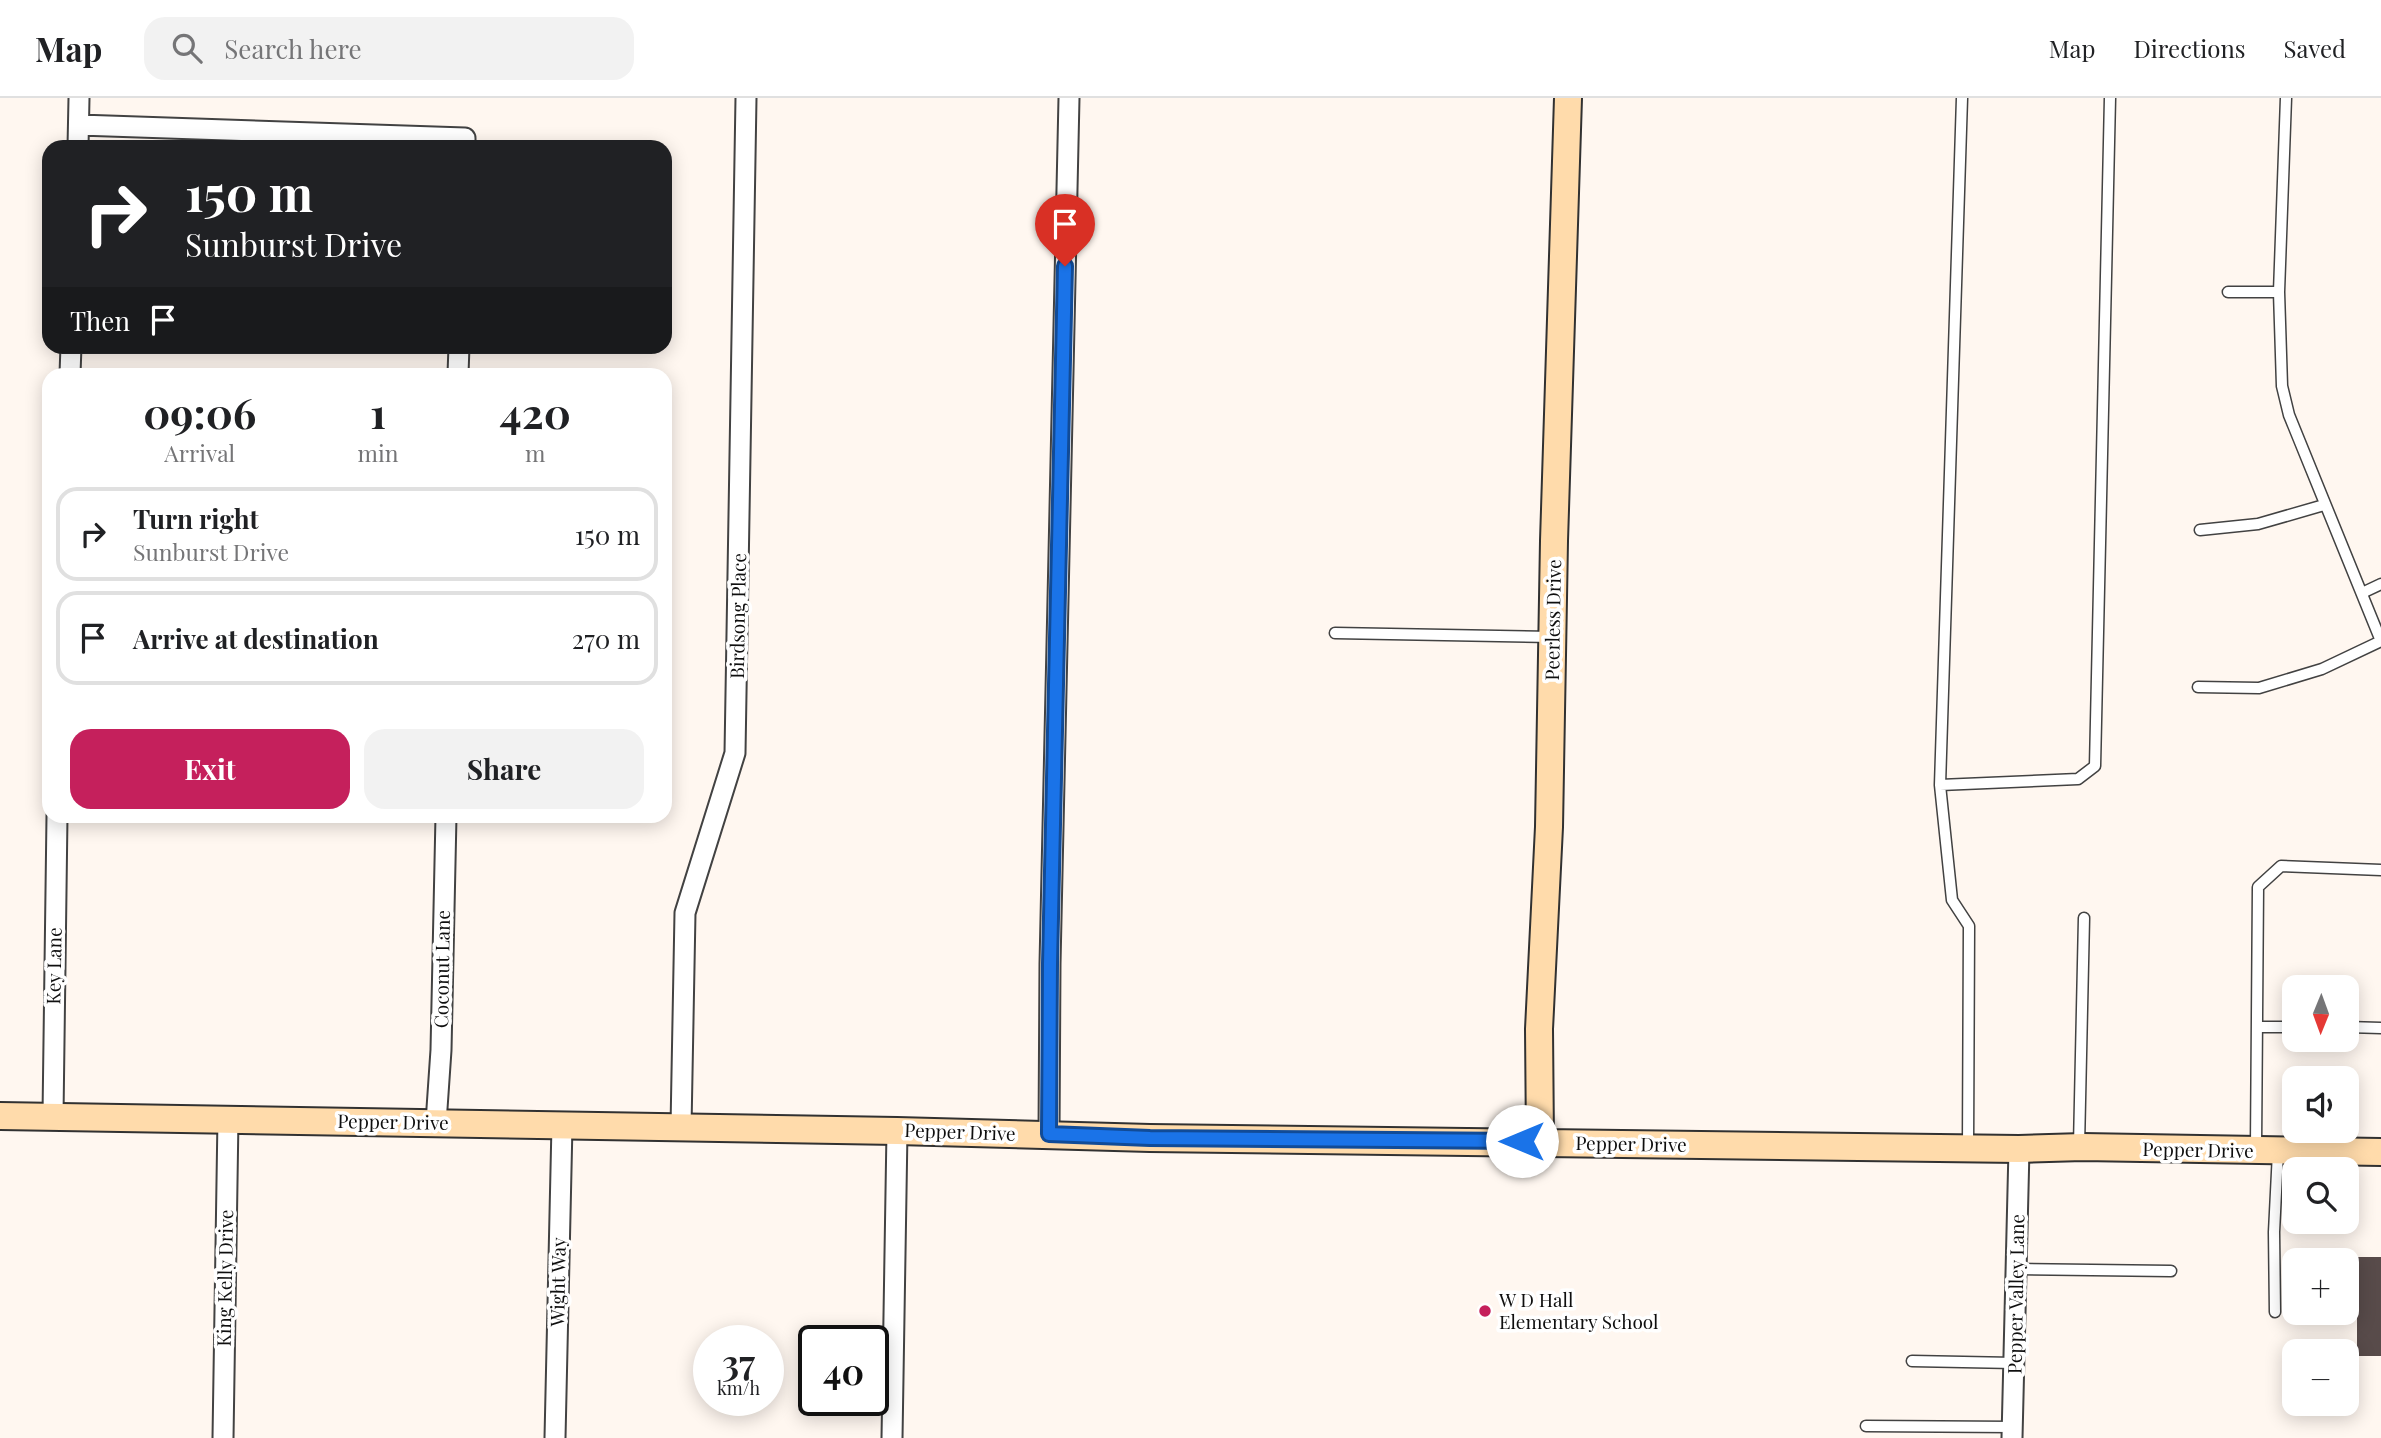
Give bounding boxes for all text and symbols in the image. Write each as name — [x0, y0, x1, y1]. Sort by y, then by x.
search box — [144, 17, 634, 80]
text: Map — [35, 26, 102, 70]
icon: search — [168, 29, 206, 67]
text: Search here — [224, 31, 362, 66]
text: Map — [2049, 32, 2095, 64]
text: Directions — [2133, 32, 2246, 64]
text: Saved — [2284, 32, 2346, 64]
text: 150 m — [185, 159, 313, 224]
icon: right — [70, 168, 161, 259]
pin — [1035, 194, 1095, 266]
icon: arrive — [1046, 205, 1084, 243]
text: Sunburst Drive — [185, 222, 402, 265]
icon: arrive — [144, 301, 182, 339]
text: Then — [70, 303, 130, 338]
text: 09:06 — [143, 384, 256, 440]
text: 1 — [370, 384, 386, 440]
text: 420 — [500, 384, 571, 440]
text: Arrival — [164, 437, 235, 468]
text: min — [358, 437, 398, 468]
text: m — [525, 437, 545, 468]
text: Turn right — [133, 501, 259, 536]
icon: right — [74, 515, 112, 553]
text: 150 m — [575, 517, 640, 552]
text: Sunburst Drive — [133, 536, 289, 567]
street label: Birdsong Place — [723, 553, 751, 679]
street label: Peerless Drive — [1538, 559, 1566, 681]
icon: arrive — [74, 619, 112, 657]
text: Arrive at destination — [133, 621, 379, 656]
text: 270 m — [572, 621, 640, 656]
button: Exit — [70, 729, 350, 809]
button: Share — [364, 729, 644, 809]
street label: Coconut Lane — [427, 910, 455, 1028]
street label: Key Lane — [39, 927, 67, 1005]
north arrow — [2282, 975, 2359, 1052]
map controls — [2282, 975, 2359, 1416]
button: sound — [2282, 1066, 2359, 1143]
position arrow — [1485, 1104, 1559, 1178]
street label: Pepper Drive — [337, 1107, 449, 1135]
street label: Pepper Drive — [904, 1116, 1016, 1146]
street label: Pepper Drive — [1575, 1129, 1687, 1157]
street label: Pepper Drive — [2142, 1135, 2254, 1163]
button: search — [2282, 1157, 2359, 1234]
street label: King Kelly Drive — [210, 1209, 238, 1347]
street label: Pepper Valley Lane — [2001, 1214, 2029, 1374]
street label: Wight Way — [543, 1237, 571, 1328]
button: + — [2282, 1248, 2359, 1325]
place label: W D Hall Elementary School — [1498, 1286, 1659, 1334]
marker: W D Hall Elementary School — [1477, 1303, 1493, 1319]
speed limit sign: 40 — [798, 1325, 889, 1416]
text: 37 — [722, 1338, 755, 1385]
button: − — [2282, 1339, 2359, 1416]
text: km/h — [717, 1376, 760, 1400]

